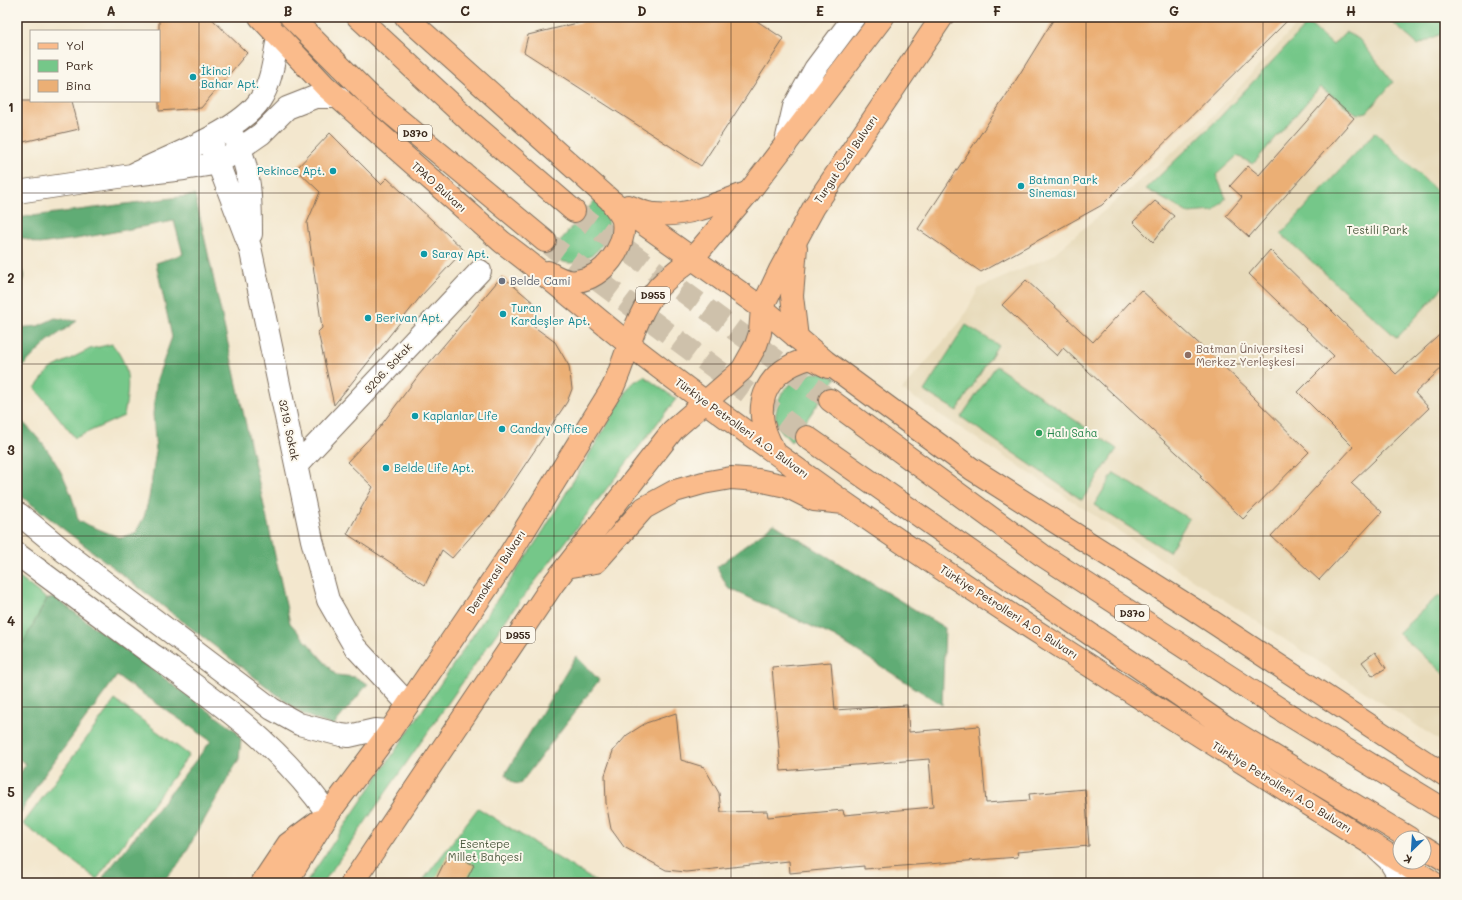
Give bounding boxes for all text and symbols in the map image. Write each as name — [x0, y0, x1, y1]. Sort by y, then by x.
text: A — [106, 2, 116, 19]
text: B — [284, 2, 293, 19]
text: C — [460, 2, 470, 19]
text: D — [637, 2, 647, 19]
text: E — [816, 2, 824, 19]
text: F — [993, 2, 1001, 19]
text: G — [1169, 2, 1179, 19]
text: H — [1346, 2, 1356, 19]
legend — [30, 30, 160, 102]
text: Yol — [66, 37, 84, 53]
text: Park — [66, 57, 93, 73]
place label: İkinci Bahar Apt. — [201, 63, 259, 91]
marker: İkinci Bahar Apt. — [188, 72, 198, 82]
text: Bina — [66, 77, 91, 93]
text: 1 — [8, 98, 14, 115]
street label: Turgut Özal Bulvarı — [810, 112, 881, 206]
road number: D370 — [398, 125, 432, 141]
street label: TPAO Bulvarı — [409, 158, 470, 215]
place label: Pekince Apt. — [257, 163, 325, 178]
marker: Pekince Apt. — [328, 166, 338, 176]
place label: Batman Park Sineması — [1029, 172, 1098, 200]
marker: Batman Park Sineması — [1016, 181, 1026, 191]
park label: Testili Park — [1346, 222, 1408, 237]
place label: Saray Apt. — [432, 246, 489, 261]
marker: Saray Apt. — [419, 249, 429, 259]
text: 2 — [7, 269, 15, 286]
place label: Belde Cami — [510, 273, 571, 288]
marker: Belde Cami — [497, 276, 507, 286]
road number: D955 — [636, 287, 670, 303]
place label: Turan Kardeşler Apt. — [511, 300, 590, 328]
marker: Turan Kardeşler Apt. — [498, 309, 508, 319]
place label: Berivan Apt. — [376, 310, 443, 325]
marker: Berivan Apt. — [363, 313, 373, 323]
street label: 3206. Sokak — [360, 339, 415, 396]
place label: Batman Üniversitesi Merkez Yerleşkesi — [1196, 341, 1304, 369]
marker: Batman Üniversitesi Merkez Yerleşkesi — [1183, 350, 1193, 360]
street label: Türkiye Petrolleri A.O. Bulvarı — [672, 374, 812, 481]
street label: 3219. Sokak — [276, 398, 303, 462]
place label: Kaplanlar Life — [423, 408, 498, 423]
marker: Kaplanlar Life — [410, 411, 420, 421]
place label: Canday Office — [510, 421, 588, 436]
marker: Canday Office — [497, 424, 507, 434]
place label: Halı Saha — [1047, 425, 1098, 440]
marker: Halı Saha — [1034, 428, 1044, 438]
text: 3 — [7, 441, 15, 458]
place label: Belde Life Apt. — [394, 460, 474, 475]
marker: Belde Life Apt. — [381, 463, 391, 473]
street label: Demokrasi Bulvarı — [463, 527, 528, 617]
street label: Türkiye Petrolleri A.O. Bulvarı — [937, 561, 1081, 662]
road number: D370 — [1115, 605, 1149, 621]
text: 4 — [7, 612, 15, 629]
road number: D955 — [501, 627, 535, 643]
street label: Türkiye Petrolleri A.O. Bulvarı — [1210, 737, 1355, 836]
text: 5 — [7, 783, 15, 800]
north arrow — [1392, 830, 1432, 870]
park label: Esentepe Millet Bahçesi — [448, 836, 522, 864]
text: K — [1401, 851, 1414, 868]

